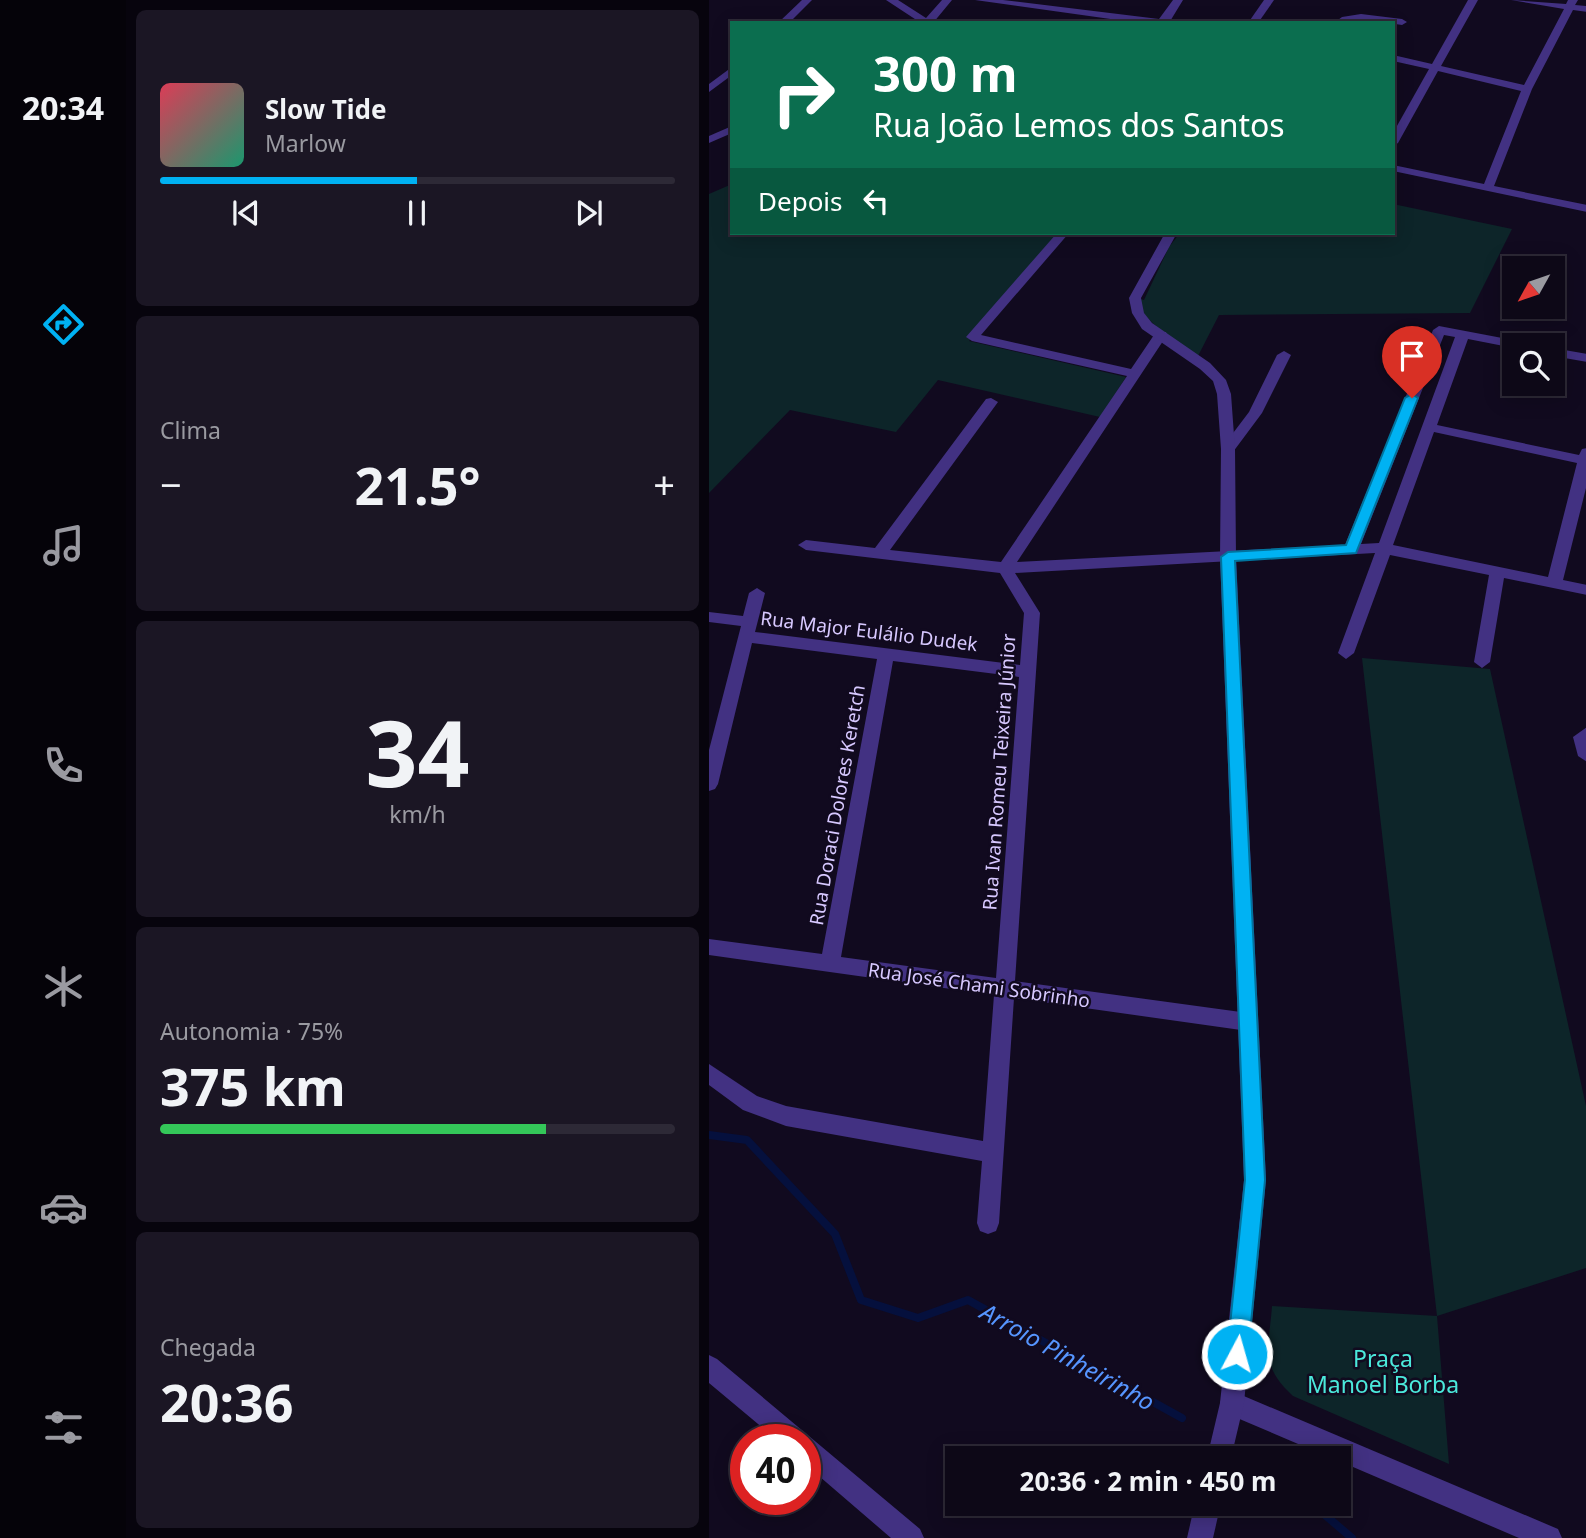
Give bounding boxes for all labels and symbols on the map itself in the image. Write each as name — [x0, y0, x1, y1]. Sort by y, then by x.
north arrow — [1502, 256, 1565, 318]
pin — [1382, 326, 1442, 398]
street label: Rua Major Eulálio Dudek — [759, 605, 979, 657]
street label: Rua Ivan Romeu Teixeira Júnior — [976, 633, 1022, 911]
street label: Rua Doraci Dolores Keretch — [803, 683, 871, 927]
street label: Rua José Chami Sobrinho — [866, 957, 1092, 1013]
water label: Arroio Pinheirinho — [973, 1293, 1161, 1418]
position arrow — [1200, 1317, 1274, 1391]
park label: Praça Manoel Borba — [1307, 1342, 1459, 1400]
speed limit sign: 40 — [730, 1424, 821, 1515]

